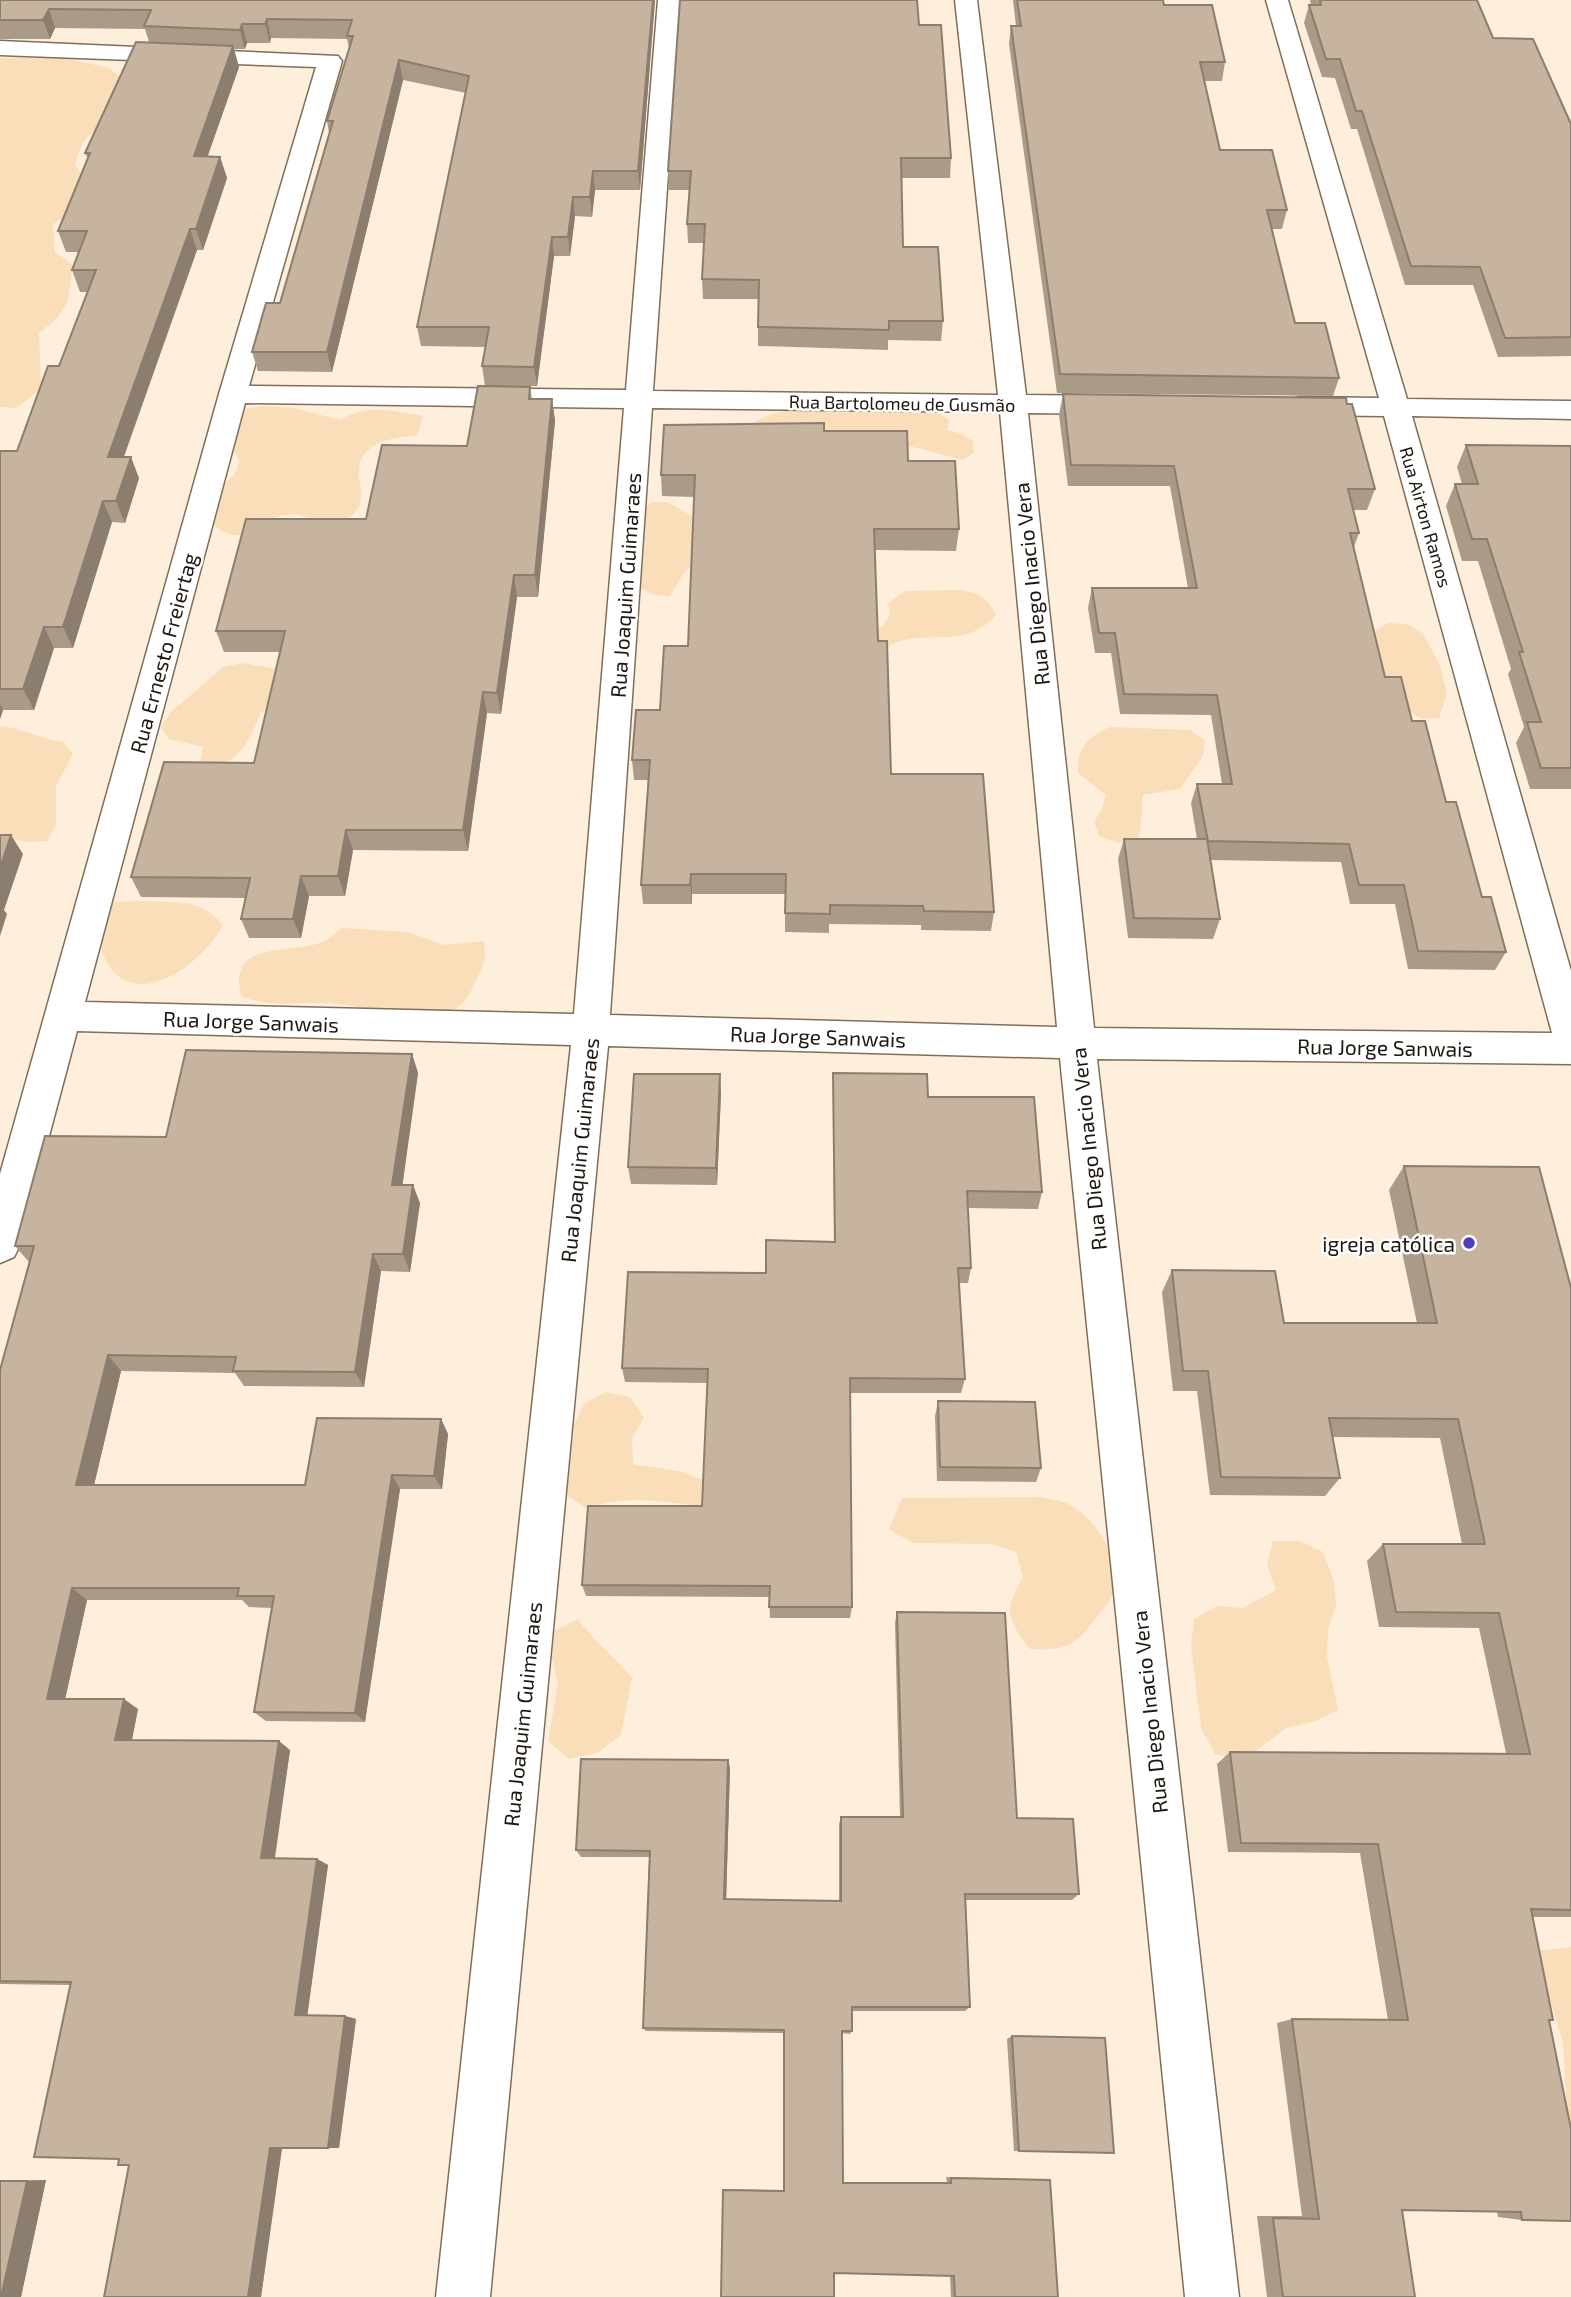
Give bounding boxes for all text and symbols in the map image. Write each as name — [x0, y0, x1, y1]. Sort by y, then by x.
street label: Rua Bartolomeu de Gusmão — [789, 390, 1015, 416]
street label: Rua Airton Ramos — [1395, 444, 1457, 590]
street label: Rua Joaquim Guimaraes — [605, 472, 645, 698]
street label: Rua Diego Inacio Vera — [1008, 481, 1054, 687]
street label: Rua Ernesto Freiertag — [124, 550, 202, 756]
street label: Rua Jorge Sanwais — [163, 1005, 339, 1037]
street label: Rua Jorge Sanwais — [730, 1020, 906, 1052]
street label: Rua Jorge Sanwais — [1297, 1033, 1473, 1061]
street label: Rua Joaquim Guimaraes — [555, 1036, 603, 1264]
street label: Rua Diego Inacio Vera — [1065, 1046, 1111, 1252]
place label: igreja católica — [1322, 1231, 1455, 1257]
marker: igreja católica — [1461, 1235, 1477, 1251]
street label: Rua Joaquim Guimaraes — [498, 1600, 546, 1828]
street label: Rua Diego Inacio Vera — [1126, 1609, 1172, 1815]

